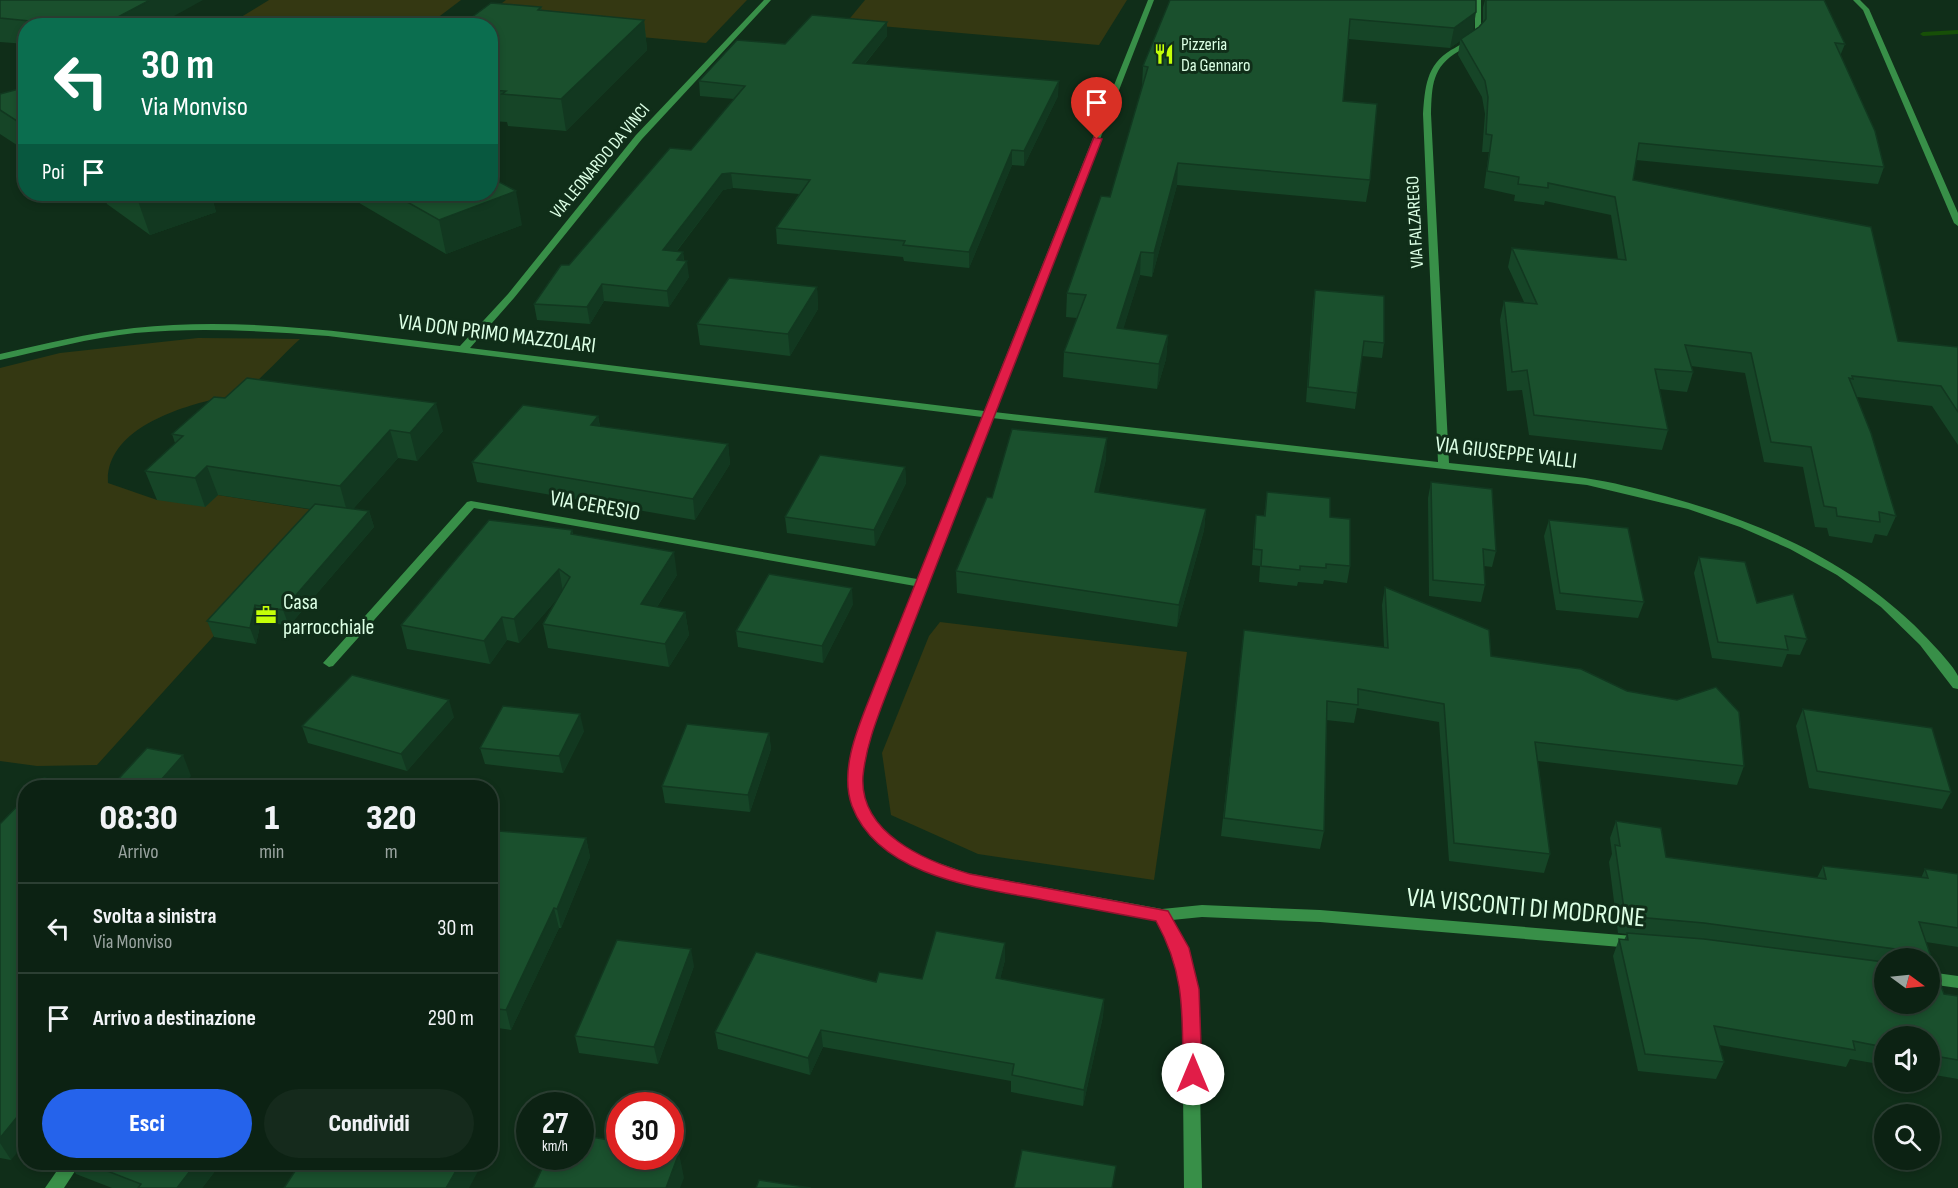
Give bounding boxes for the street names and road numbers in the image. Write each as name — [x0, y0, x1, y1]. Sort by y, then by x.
street label: VIA LEONARDO DA VINCI — [546, 99, 654, 223]
street label: VIA FALZAREGO — [1402, 175, 1428, 269]
street label: VIA DON PRIMO MAZZOLARI — [397, 308, 597, 360]
street label: VIA GIUSEPPE VALLI — [1434, 431, 1578, 475]
street label: VIA CERESIO — [548, 485, 642, 527]
street label: VIA VISCONTI DI MODRONE — [1405, 882, 1647, 934]

